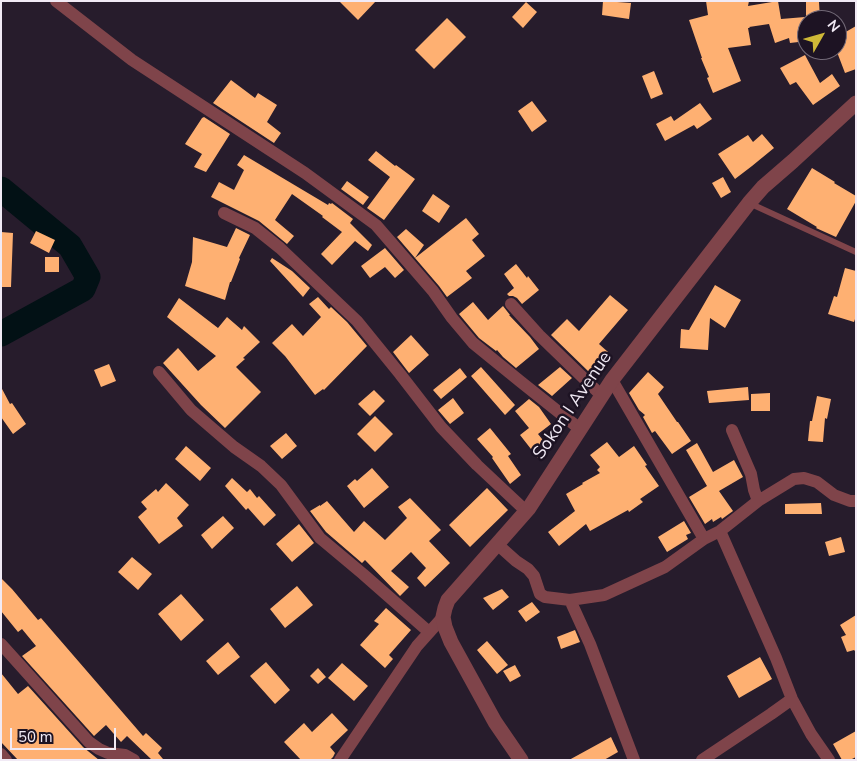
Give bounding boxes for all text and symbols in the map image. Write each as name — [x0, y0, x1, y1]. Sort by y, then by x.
north arrow — [797, 10, 847, 60]
text: N — [823, 16, 844, 36]
street label: Sokon I Avenue — [529, 348, 617, 464]
scale bar — [12, 718, 119, 750]
text: 50 m — [18, 727, 53, 747]

